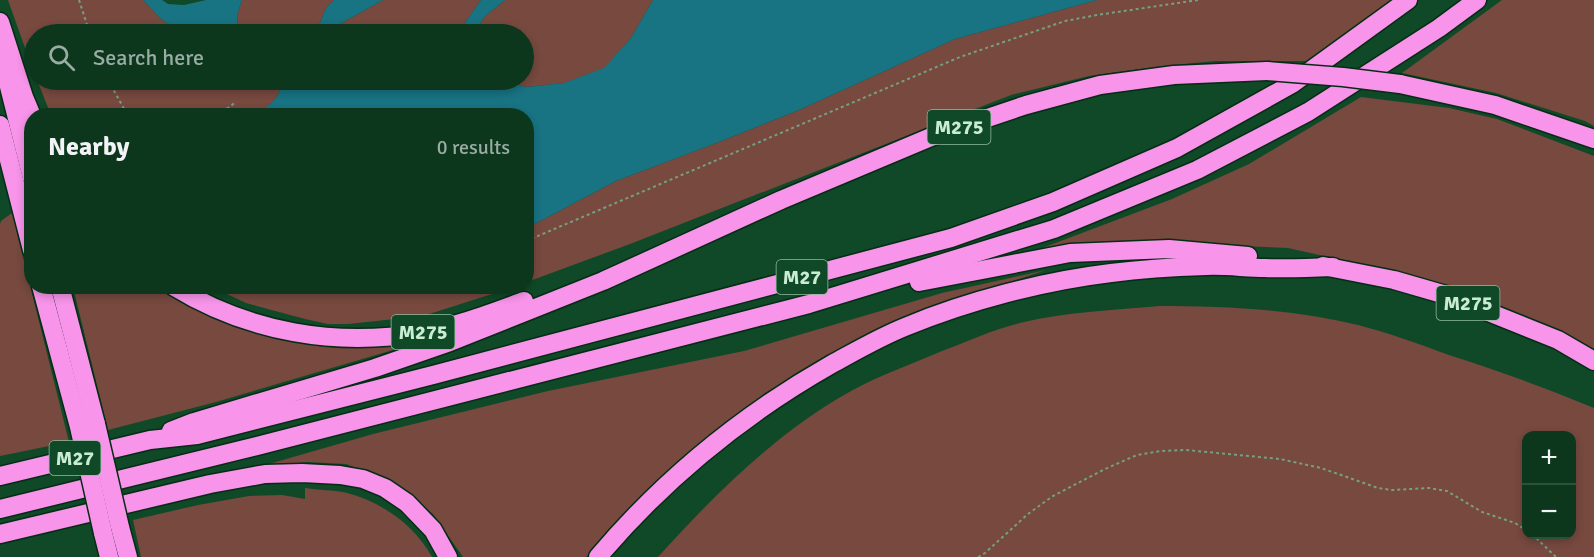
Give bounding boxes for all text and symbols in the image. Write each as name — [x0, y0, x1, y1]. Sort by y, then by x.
search box — [24, 24, 534, 90]
icon: search — [45, 41, 78, 74]
text: Search here — [93, 44, 204, 71]
road number: M275 — [928, 110, 990, 144]
text: Nearby — [48, 131, 129, 163]
text: 0 results — [437, 135, 510, 160]
road number: M27 — [776, 260, 828, 294]
road number: M275 — [1436, 286, 1500, 320]
road number: M275 — [392, 315, 454, 349]
map controls — [1522, 431, 1576, 539]
button: + — [1522, 431, 1576, 485]
road number: M27 — [50, 441, 100, 475]
button: − — [1522, 485, 1576, 539]

